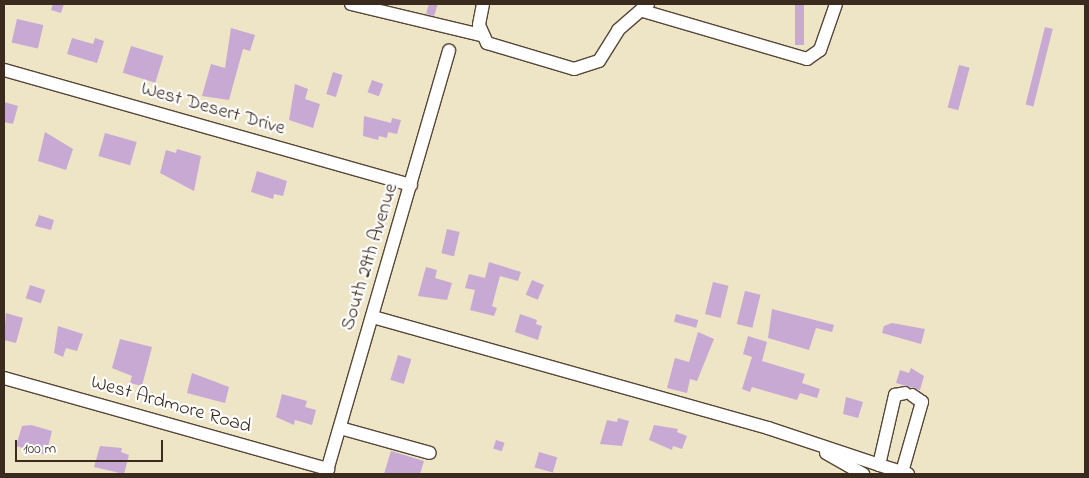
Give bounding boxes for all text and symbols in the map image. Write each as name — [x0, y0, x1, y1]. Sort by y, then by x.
street label: West Desert Drive — [138, 77, 288, 141]
street label: South 29th Avenue — [336, 180, 404, 334]
street label: West Ardmore Road — [88, 371, 254, 439]
scale bar — [18, 430, 165, 462]
text: 100 m — [23, 438, 56, 460]

